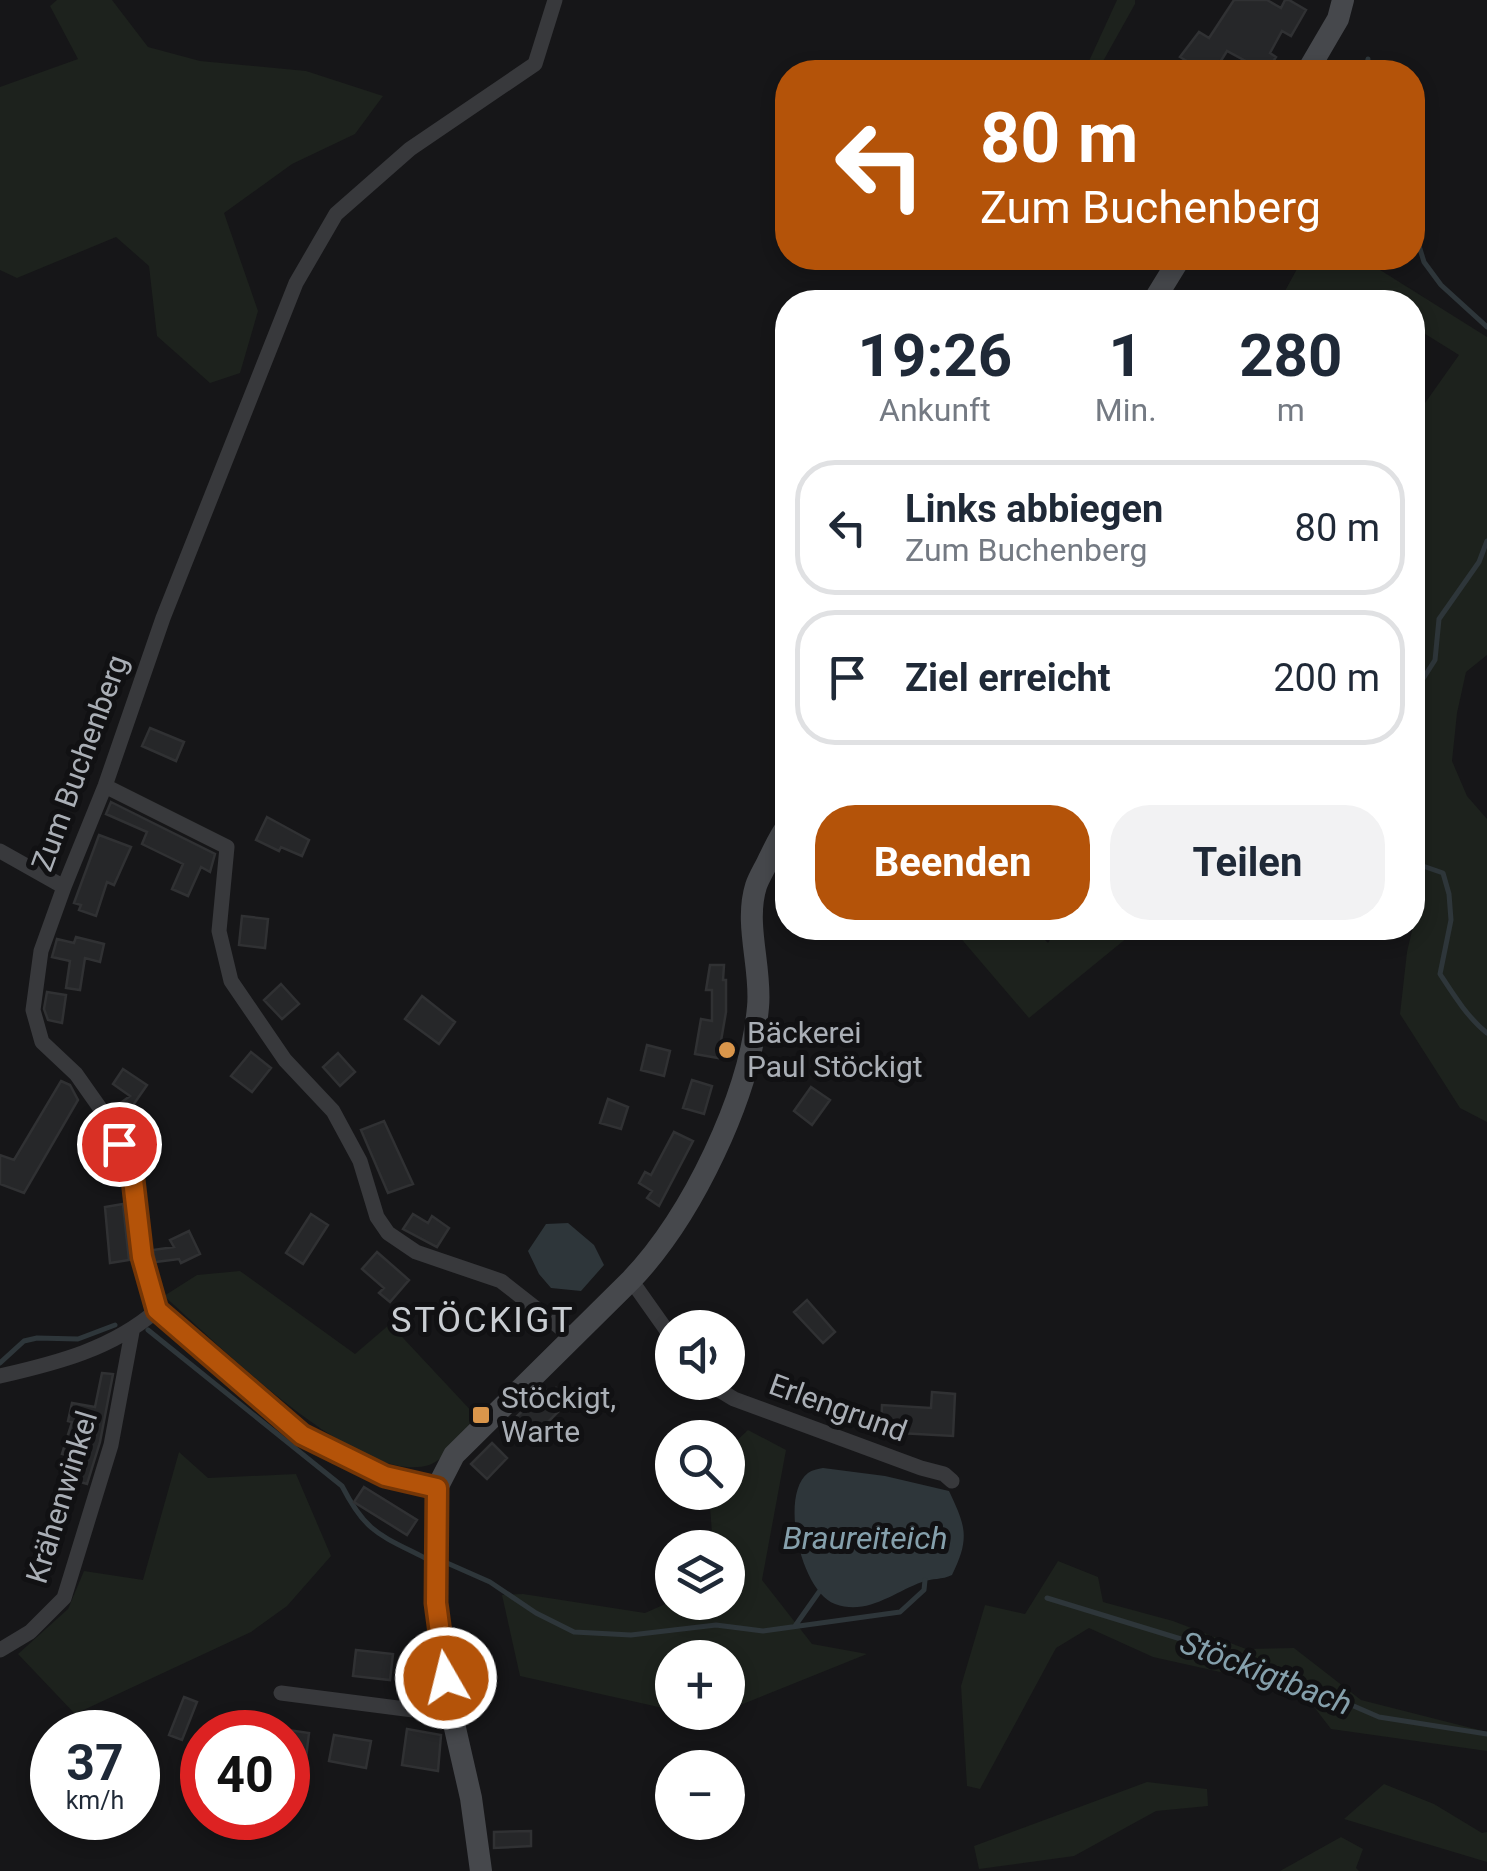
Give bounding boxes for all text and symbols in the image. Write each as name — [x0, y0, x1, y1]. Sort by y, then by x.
text: 80 m — [980, 97, 1138, 179]
icon: left — [815, 100, 945, 230]
text: Zum Buchenberg — [980, 181, 1321, 234]
text: 19:26 — [858, 320, 1012, 391]
text: 1 — [1108, 320, 1143, 391]
text: 280 — [1239, 320, 1342, 391]
text: Ankunft — [879, 391, 991, 429]
text: Min. — [1095, 391, 1157, 429]
text: m — [1277, 391, 1305, 429]
text: Links abbiegen — [905, 487, 1163, 531]
icon: left — [820, 500, 875, 555]
text: 80 m — [1295, 506, 1380, 550]
text: Zum Buchenberg — [905, 531, 1148, 569]
street label: Zum Buchenberg — [24, 650, 135, 876]
icon: arrive — [820, 650, 875, 705]
text: Ziel erreicht — [905, 656, 1111, 700]
text: 200 m — [1273, 656, 1380, 700]
button: Beenden — [815, 805, 1090, 920]
button: Teilen — [1110, 805, 1385, 920]
place label: Bäckerei Paul Stöckigt — [747, 1015, 923, 1084]
marker: Bäckerei Paul Stöckigt — [716, 1039, 738, 1061]
pin — [77, 1102, 162, 1187]
icon: arrive — [92, 1117, 147, 1172]
district label: STÖCKIGT — [391, 1300, 575, 1341]
map controls — [655, 1310, 745, 1840]
button: sound — [655, 1310, 745, 1400]
street label: Erlengrund — [765, 1366, 912, 1449]
place label: Stöckigt, Warte — [501, 1380, 616, 1449]
marker: Stöckigt, Warte — [470, 1404, 492, 1426]
street label: Krähenwinkel — [19, 1407, 104, 1587]
button: search — [655, 1420, 745, 1510]
water label: Braureiteich — [783, 1519, 947, 1557]
button: layers — [655, 1530, 745, 1620]
water label: Stöckigtbach — [1175, 1623, 1357, 1723]
position arrow — [394, 1626, 498, 1730]
button: + — [655, 1640, 745, 1730]
speed limit sign: 40 — [180, 1710, 310, 1840]
text: 37 — [66, 1734, 124, 1792]
button: − — [655, 1750, 745, 1840]
text: km/h — [66, 1786, 124, 1815]

